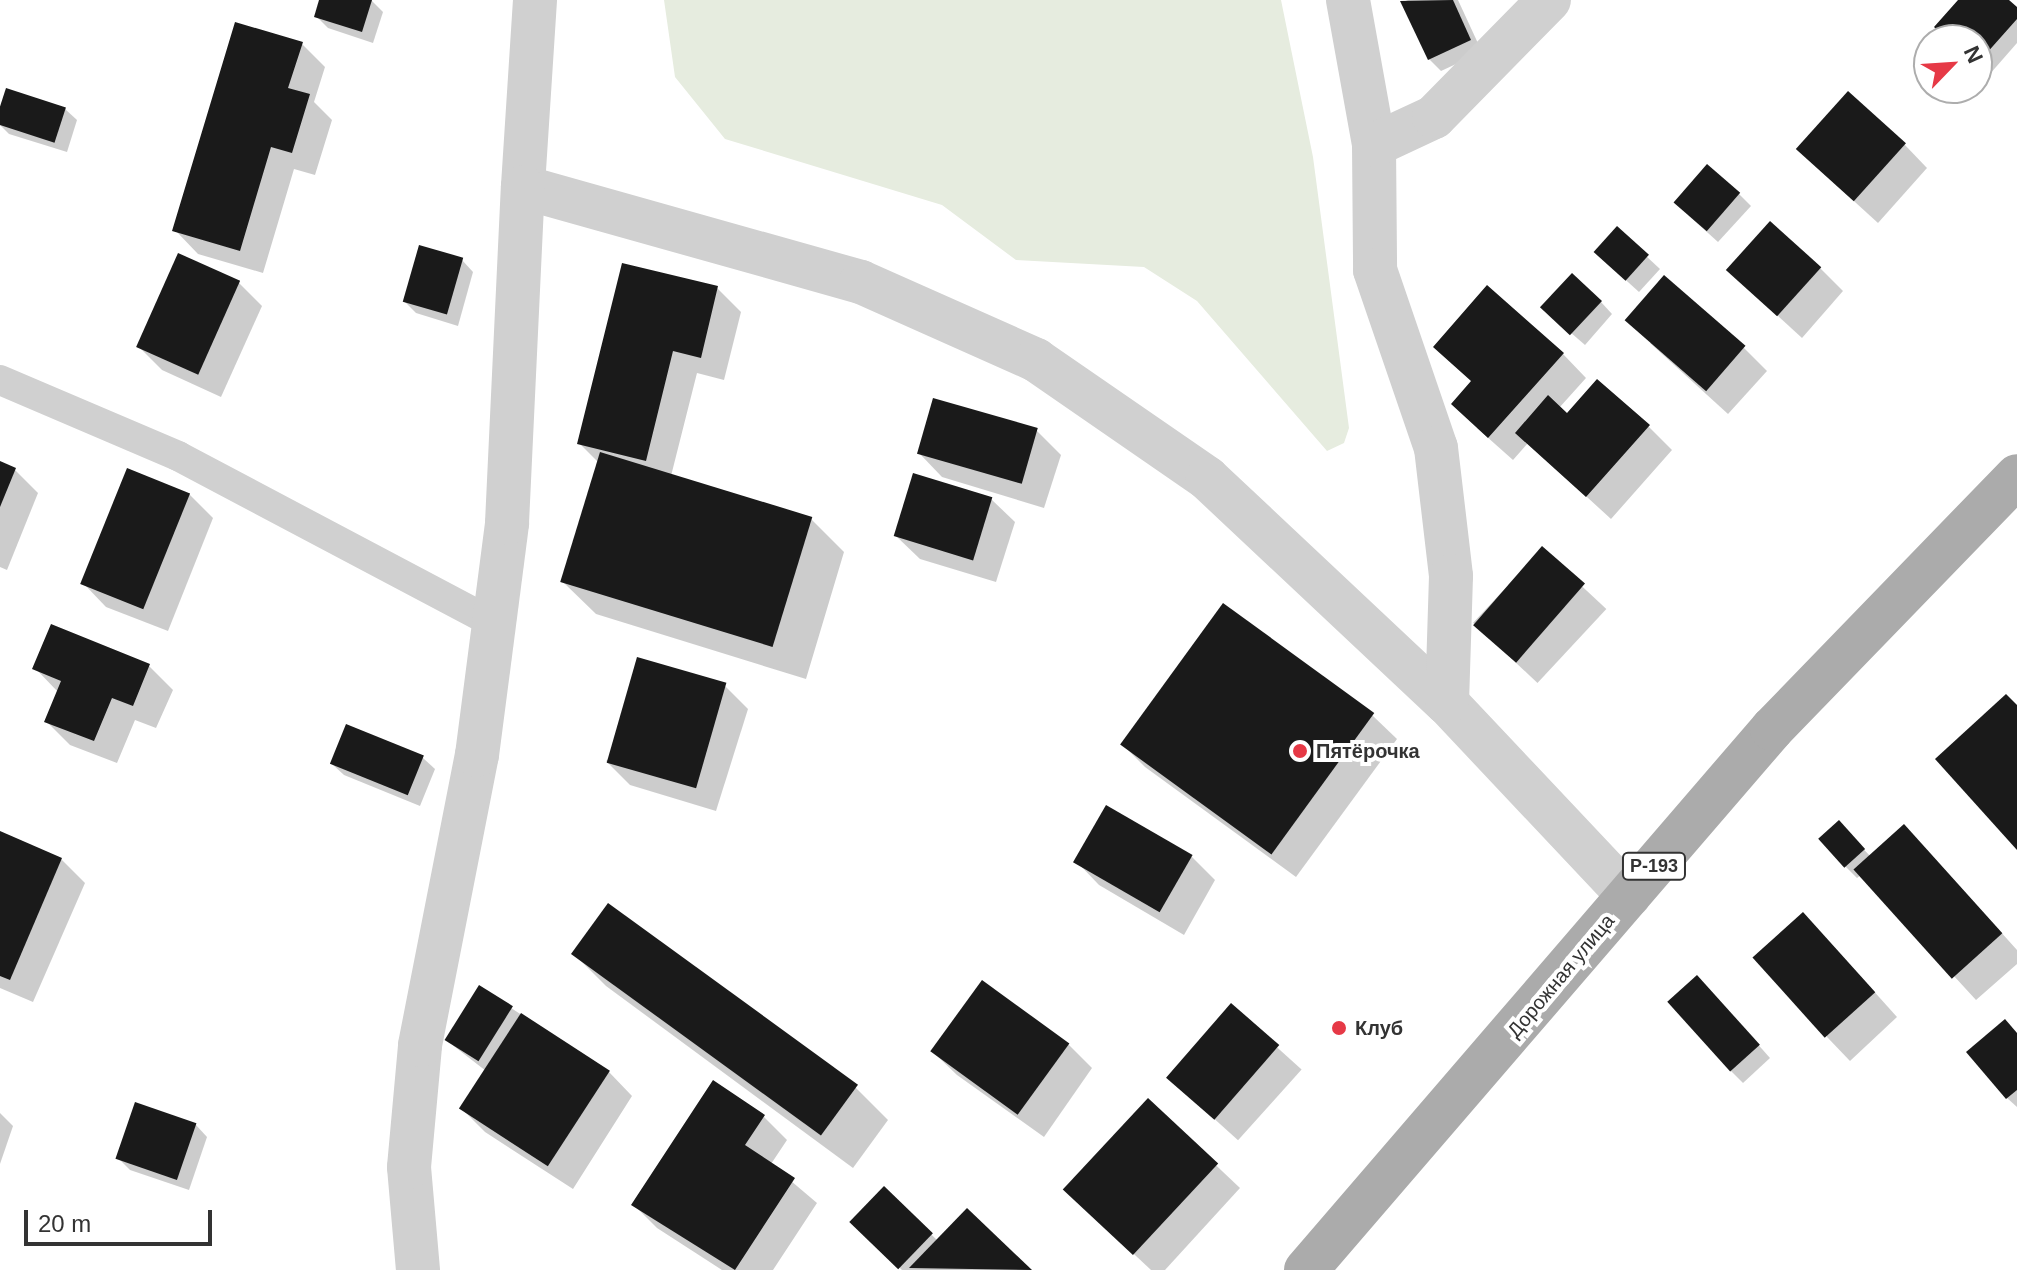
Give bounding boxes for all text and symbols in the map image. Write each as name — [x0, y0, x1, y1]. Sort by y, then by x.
north arrow — [1913, 24, 1993, 104]
text: N — [1959, 42, 1988, 67]
place label: Пятёрочка — [1316, 739, 1420, 763]
marker: Пятёрочка — [1291, 742, 1309, 760]
road number: Р-193 — [1620, 852, 1688, 880]
street label: Дорожная улица — [1502, 909, 1620, 1043]
place label: Клуб — [1355, 1016, 1403, 1040]
marker: Клуб — [1330, 1019, 1348, 1037]
scale bar — [28, 1194, 216, 1244]
text: 20 m — [38, 1210, 91, 1237]

